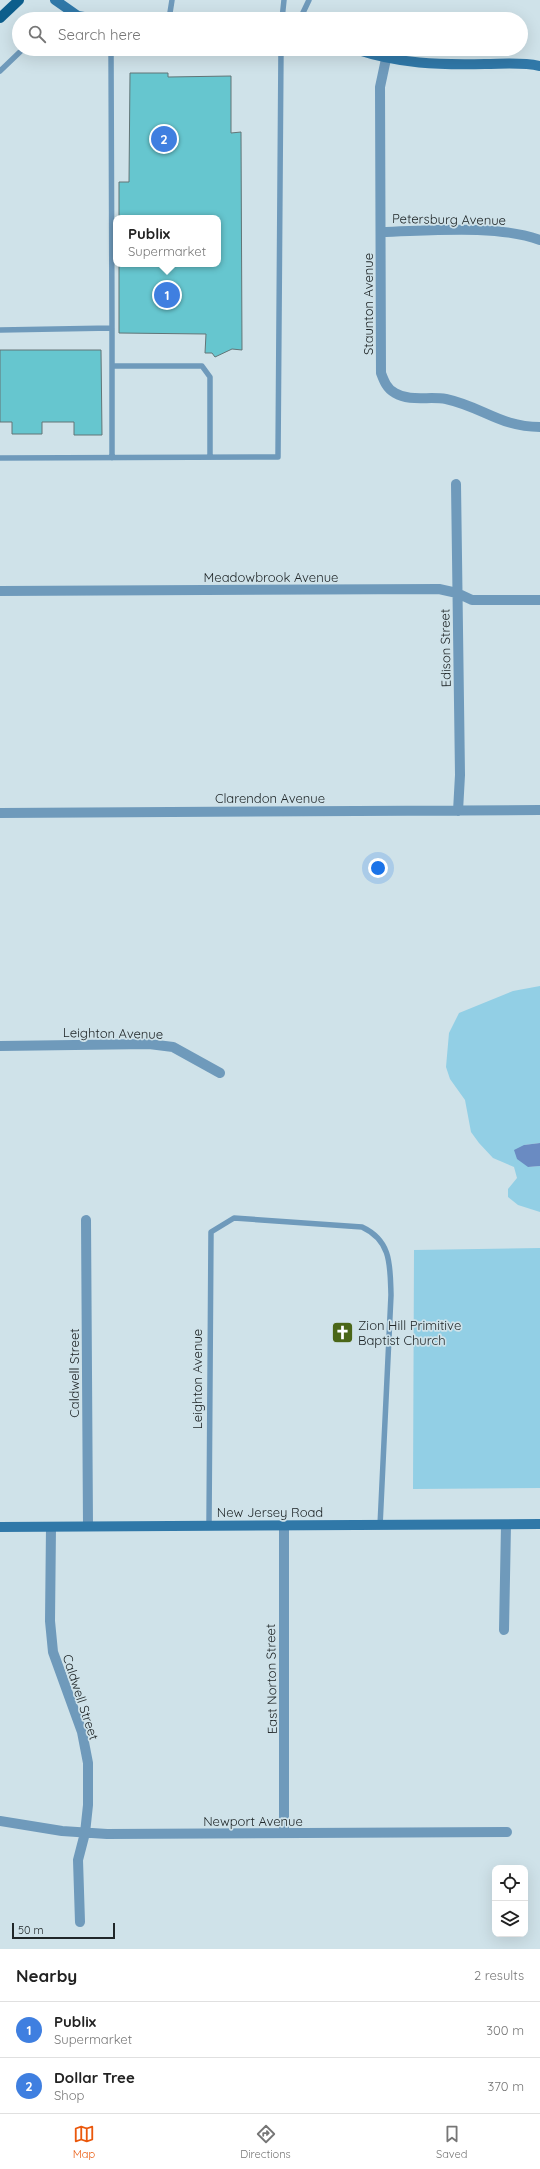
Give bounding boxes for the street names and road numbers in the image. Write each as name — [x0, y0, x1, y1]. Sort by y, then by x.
street label: Petersburg Avenue — [392, 210, 506, 228]
street label: Staunton Avenue — [360, 253, 376, 355]
street label: Meadowbrook Avenue — [204, 569, 338, 585]
street label: Edison Street — [436, 609, 454, 687]
street label: Clarendon Avenue — [215, 790, 325, 806]
street label: Leighton Avenue — [63, 1024, 163, 1042]
street label: Caldwell Street — [66, 1328, 82, 1418]
street label: Leighton Avenue — [189, 1329, 205, 1429]
street label: New Jersey Road — [217, 1504, 323, 1520]
street label: East Norton Street — [262, 1624, 280, 1734]
street label: Caldwell Street — [60, 1652, 102, 1742]
street label: Newport Avenue — [203, 1813, 303, 1829]

